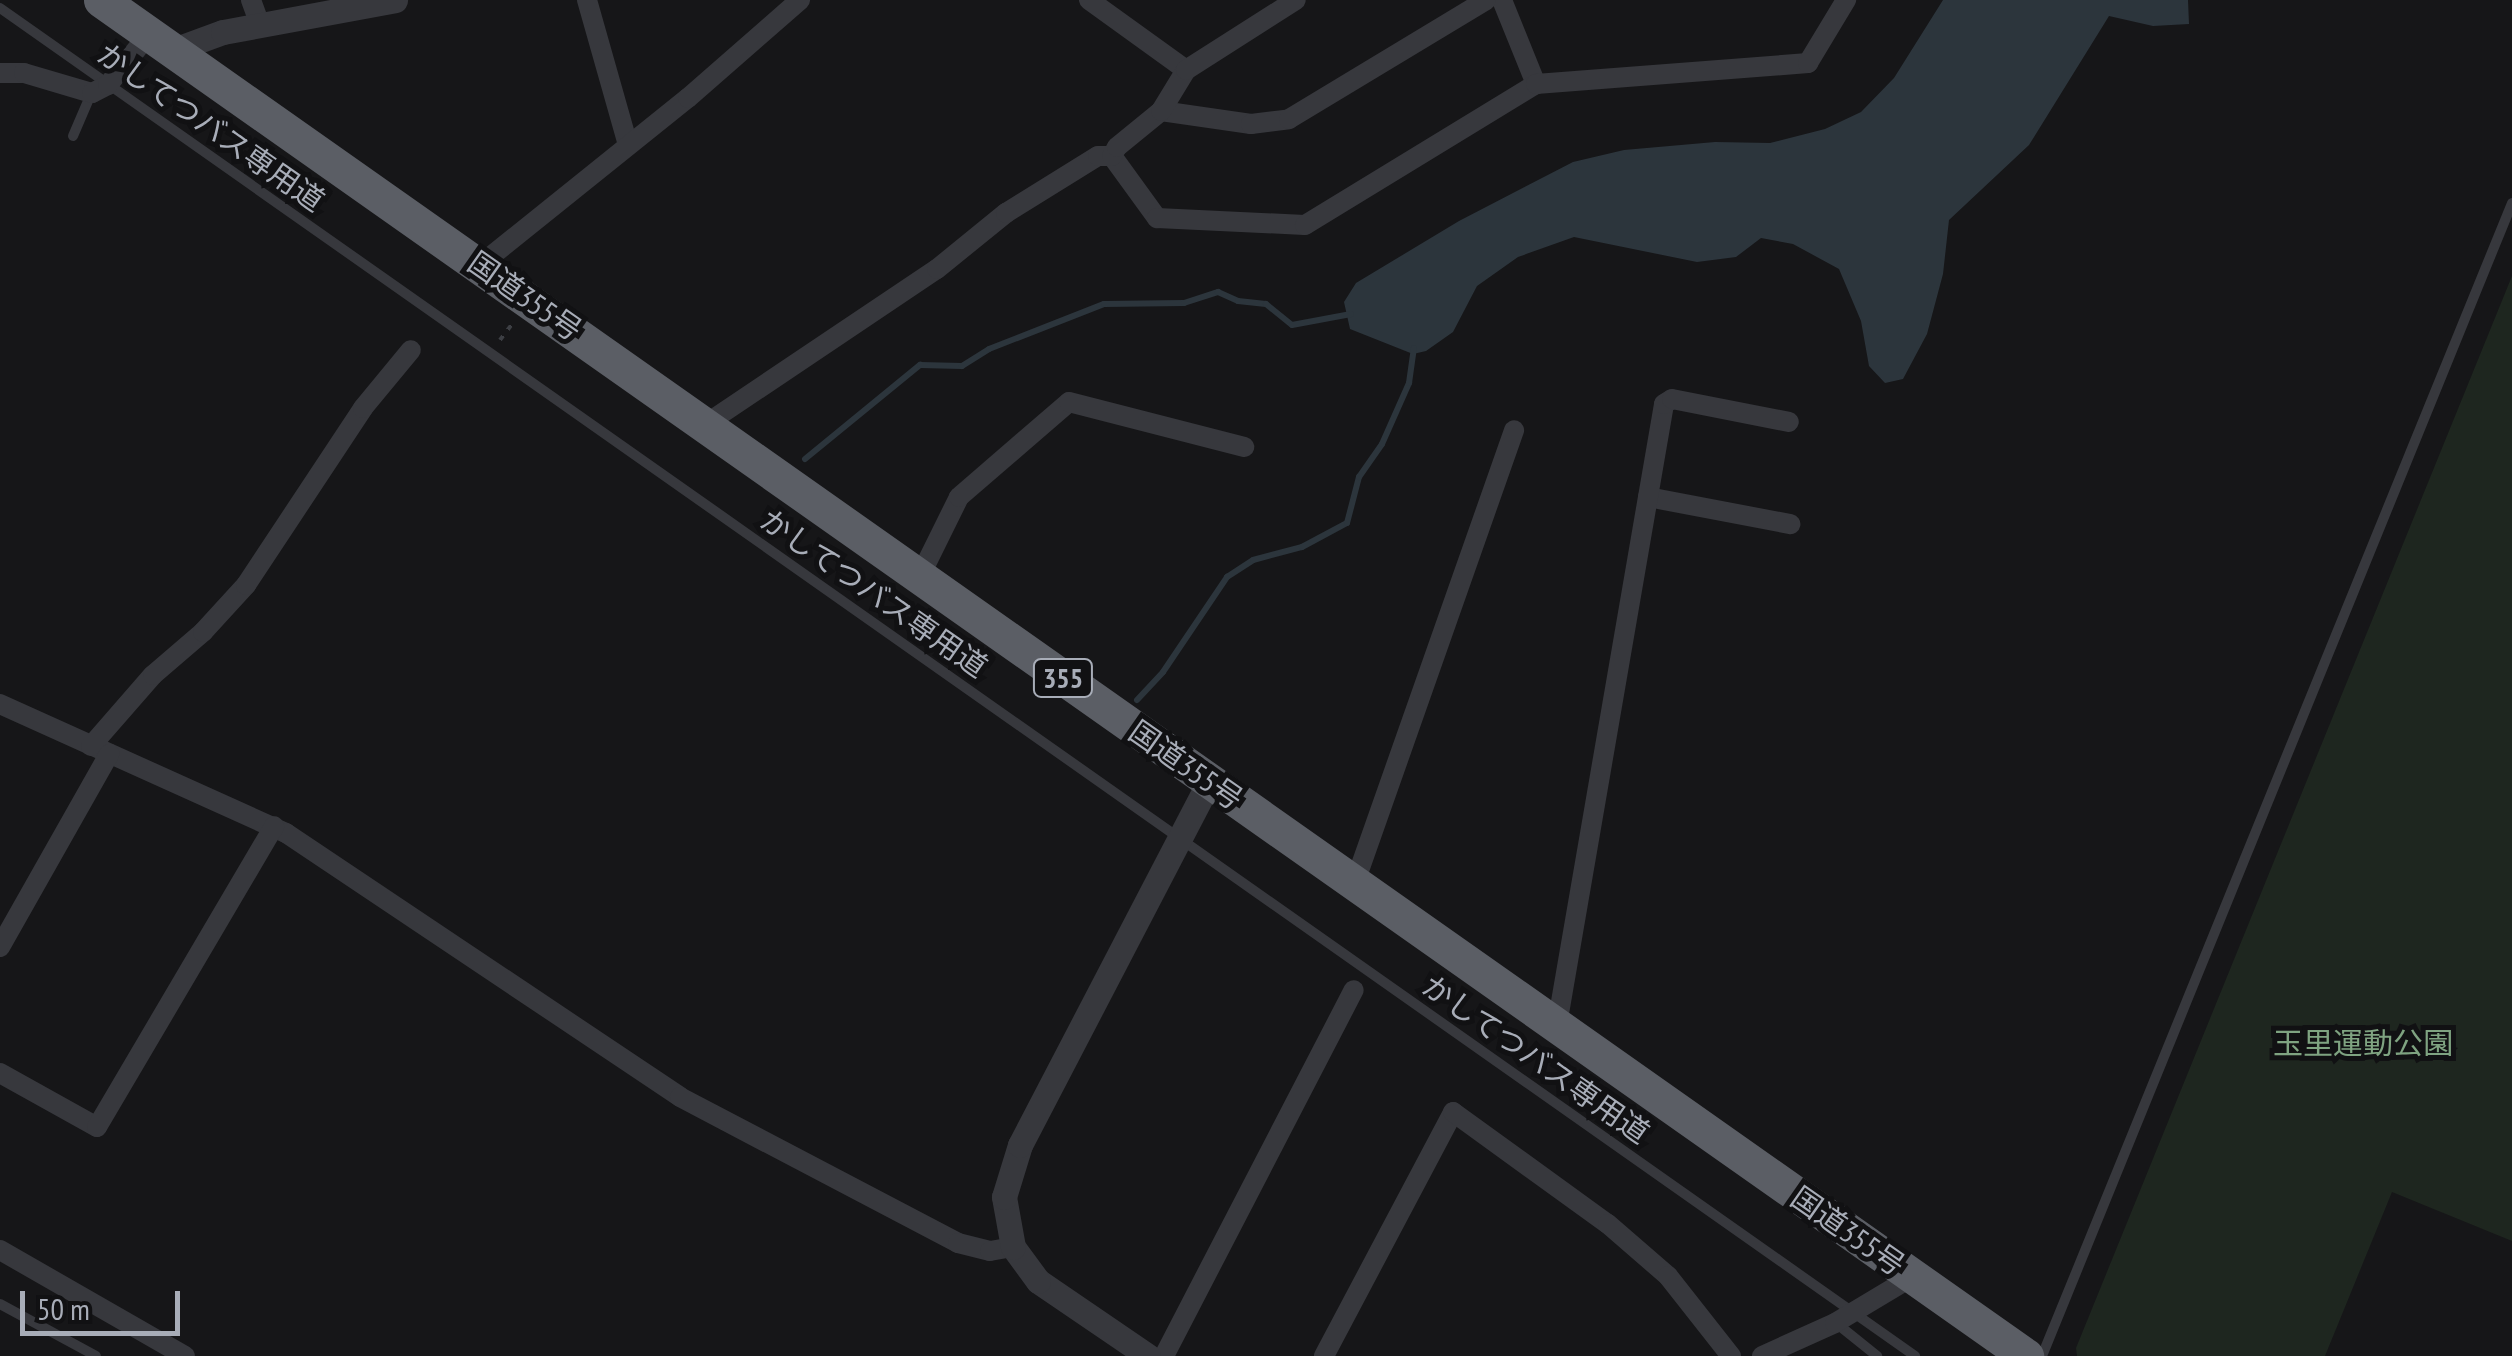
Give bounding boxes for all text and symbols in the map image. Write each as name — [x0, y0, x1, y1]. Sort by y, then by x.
street label: かしてつバス専用道 — [90, 35, 332, 219]
street label: 国道355号 — [461, 244, 589, 348]
street label: かしてつバス専用道 — [753, 501, 995, 685]
road number: 355 — [1030, 655, 1096, 701]
street label: 国道355号 — [1122, 713, 1250, 817]
street label: かしてつバス専用道 — [1415, 967, 1657, 1151]
park label: 玉里運動公園 — [2273, 1025, 2453, 1061]
street label: 国道355号 — [1784, 1179, 1912, 1283]
scale bar — [25, 1271, 185, 1333]
text: 50 m — [37, 1289, 90, 1328]

